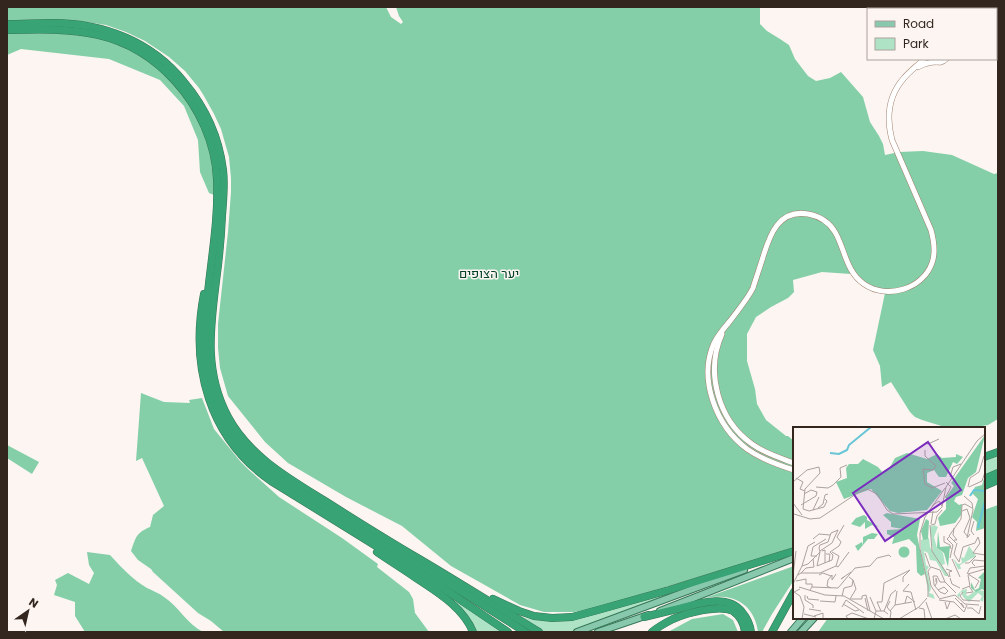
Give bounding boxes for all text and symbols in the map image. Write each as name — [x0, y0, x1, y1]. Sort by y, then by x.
legend — [867, 8, 997, 60]
text: Road — [903, 15, 934, 32]
text: Park — [903, 35, 930, 52]
park label: יער הצופים — [459, 264, 519, 283]
inset map — [793, 427, 985, 619]
north arrow — [8, 591, 48, 631]
text: N — [26, 594, 41, 612]

